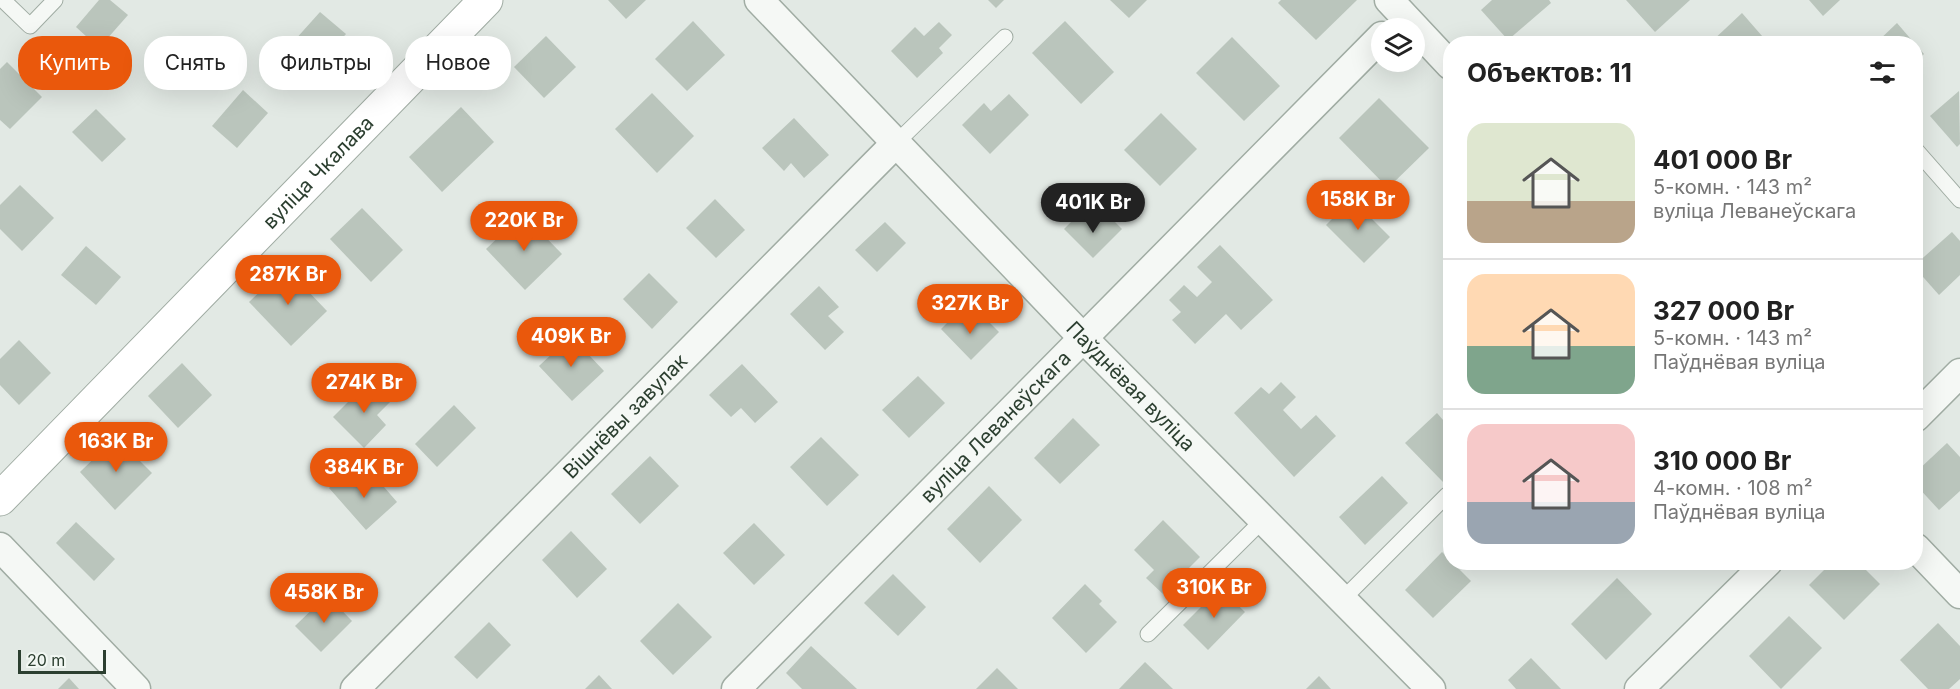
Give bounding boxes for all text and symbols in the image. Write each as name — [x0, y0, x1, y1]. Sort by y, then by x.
map controls — [1371, 18, 1425, 72]
button: layers — [1371, 18, 1425, 72]
chip: Купить — [18, 36, 132, 90]
chip: Снять — [144, 36, 247, 90]
chip: Фильтры — [259, 36, 393, 90]
chip: Новое — [405, 36, 511, 90]
icon: filters — [1866, 56, 1899, 89]
text: Объектов: 11 — [1467, 57, 1632, 88]
street label: вуліца Чкалава — [258, 111, 378, 234]
text: 401 000 Br — [1653, 144, 1792, 175]
icon: home — [1515, 147, 1587, 219]
text: 5-комн. · 143 m² — [1653, 175, 1812, 199]
pin: 158K Br — [1303, 180, 1413, 231]
pin: 401K Br — [1038, 183, 1148, 234]
text: 158K Br — [1321, 187, 1395, 211]
text: 401K Br — [1055, 190, 1131, 214]
text: вуліца Леванеўскага — [1653, 199, 1856, 223]
pin: 220K Br — [469, 201, 579, 252]
text: 220K Br — [484, 208, 564, 232]
pin: 287K Br — [233, 255, 343, 306]
text: 287K Br — [249, 262, 327, 286]
pin: 327K Br — [915, 284, 1025, 335]
text: 327K Br — [931, 291, 1009, 315]
text: 327 000 Br — [1653, 295, 1794, 326]
icon: home — [1515, 298, 1587, 370]
street label: Паўднёвая вуліца — [1061, 316, 1200, 456]
pin: 409K Br — [516, 317, 626, 368]
text: 409K Br — [531, 324, 611, 348]
text: 5-комн. · 143 m² — [1653, 326, 1812, 350]
street label: вуліца Леванеўскага — [915, 346, 1076, 507]
street label: Вішнёвы завулак — [558, 349, 692, 484]
text: Паўднёвая вуліца — [1653, 350, 1826, 374]
pin: 274K Br — [309, 363, 419, 414]
text: 274K Br — [325, 370, 403, 394]
pin: 163K Br — [61, 422, 171, 473]
text: 163K Br — [78, 429, 154, 453]
text: 310 000 Br — [1653, 445, 1791, 476]
pin: 384K Br — [309, 448, 419, 499]
icon: home — [1515, 448, 1587, 520]
text: 384K Br — [324, 455, 404, 479]
text: 4-комн. · 108 m² — [1653, 476, 1813, 500]
text: Паўднёвая вуліца — [1653, 500, 1826, 524]
pin: 310K Br — [1159, 568, 1269, 619]
pin: 458K Br — [269, 573, 379, 624]
text: 310K Br — [1176, 575, 1252, 599]
text: 458K Br — [284, 580, 364, 604]
scale bar — [18, 647, 106, 674]
text: 20 m — [27, 650, 65, 670]

